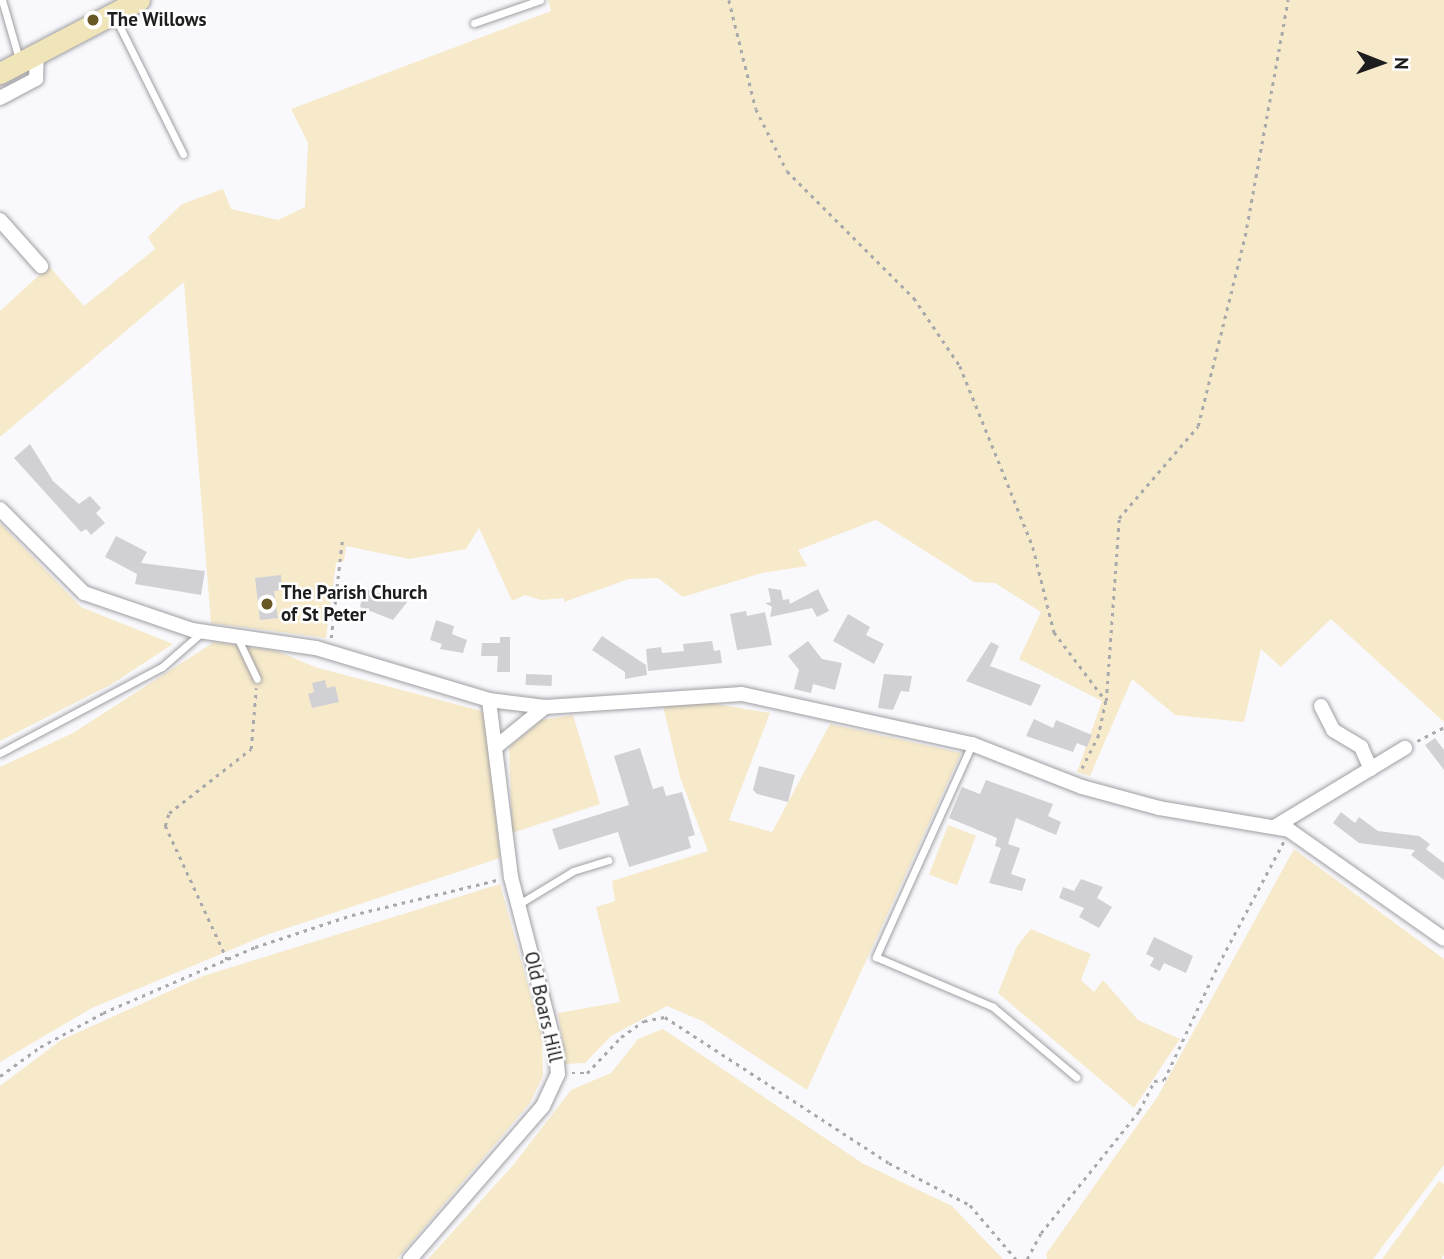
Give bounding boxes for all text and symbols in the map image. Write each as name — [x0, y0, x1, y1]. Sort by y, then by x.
place label: The Willows — [107, 9, 207, 31]
marker: The Willows — [85, 12, 101, 28]
north arrow — [1346, 28, 1416, 98]
text: N — [1390, 57, 1414, 70]
place label: The Parish Church of St Peter — [281, 582, 428, 626]
marker: The Parish Church of St Peter — [259, 596, 275, 612]
street label: Old Boars Hill — [519, 949, 567, 1065]

